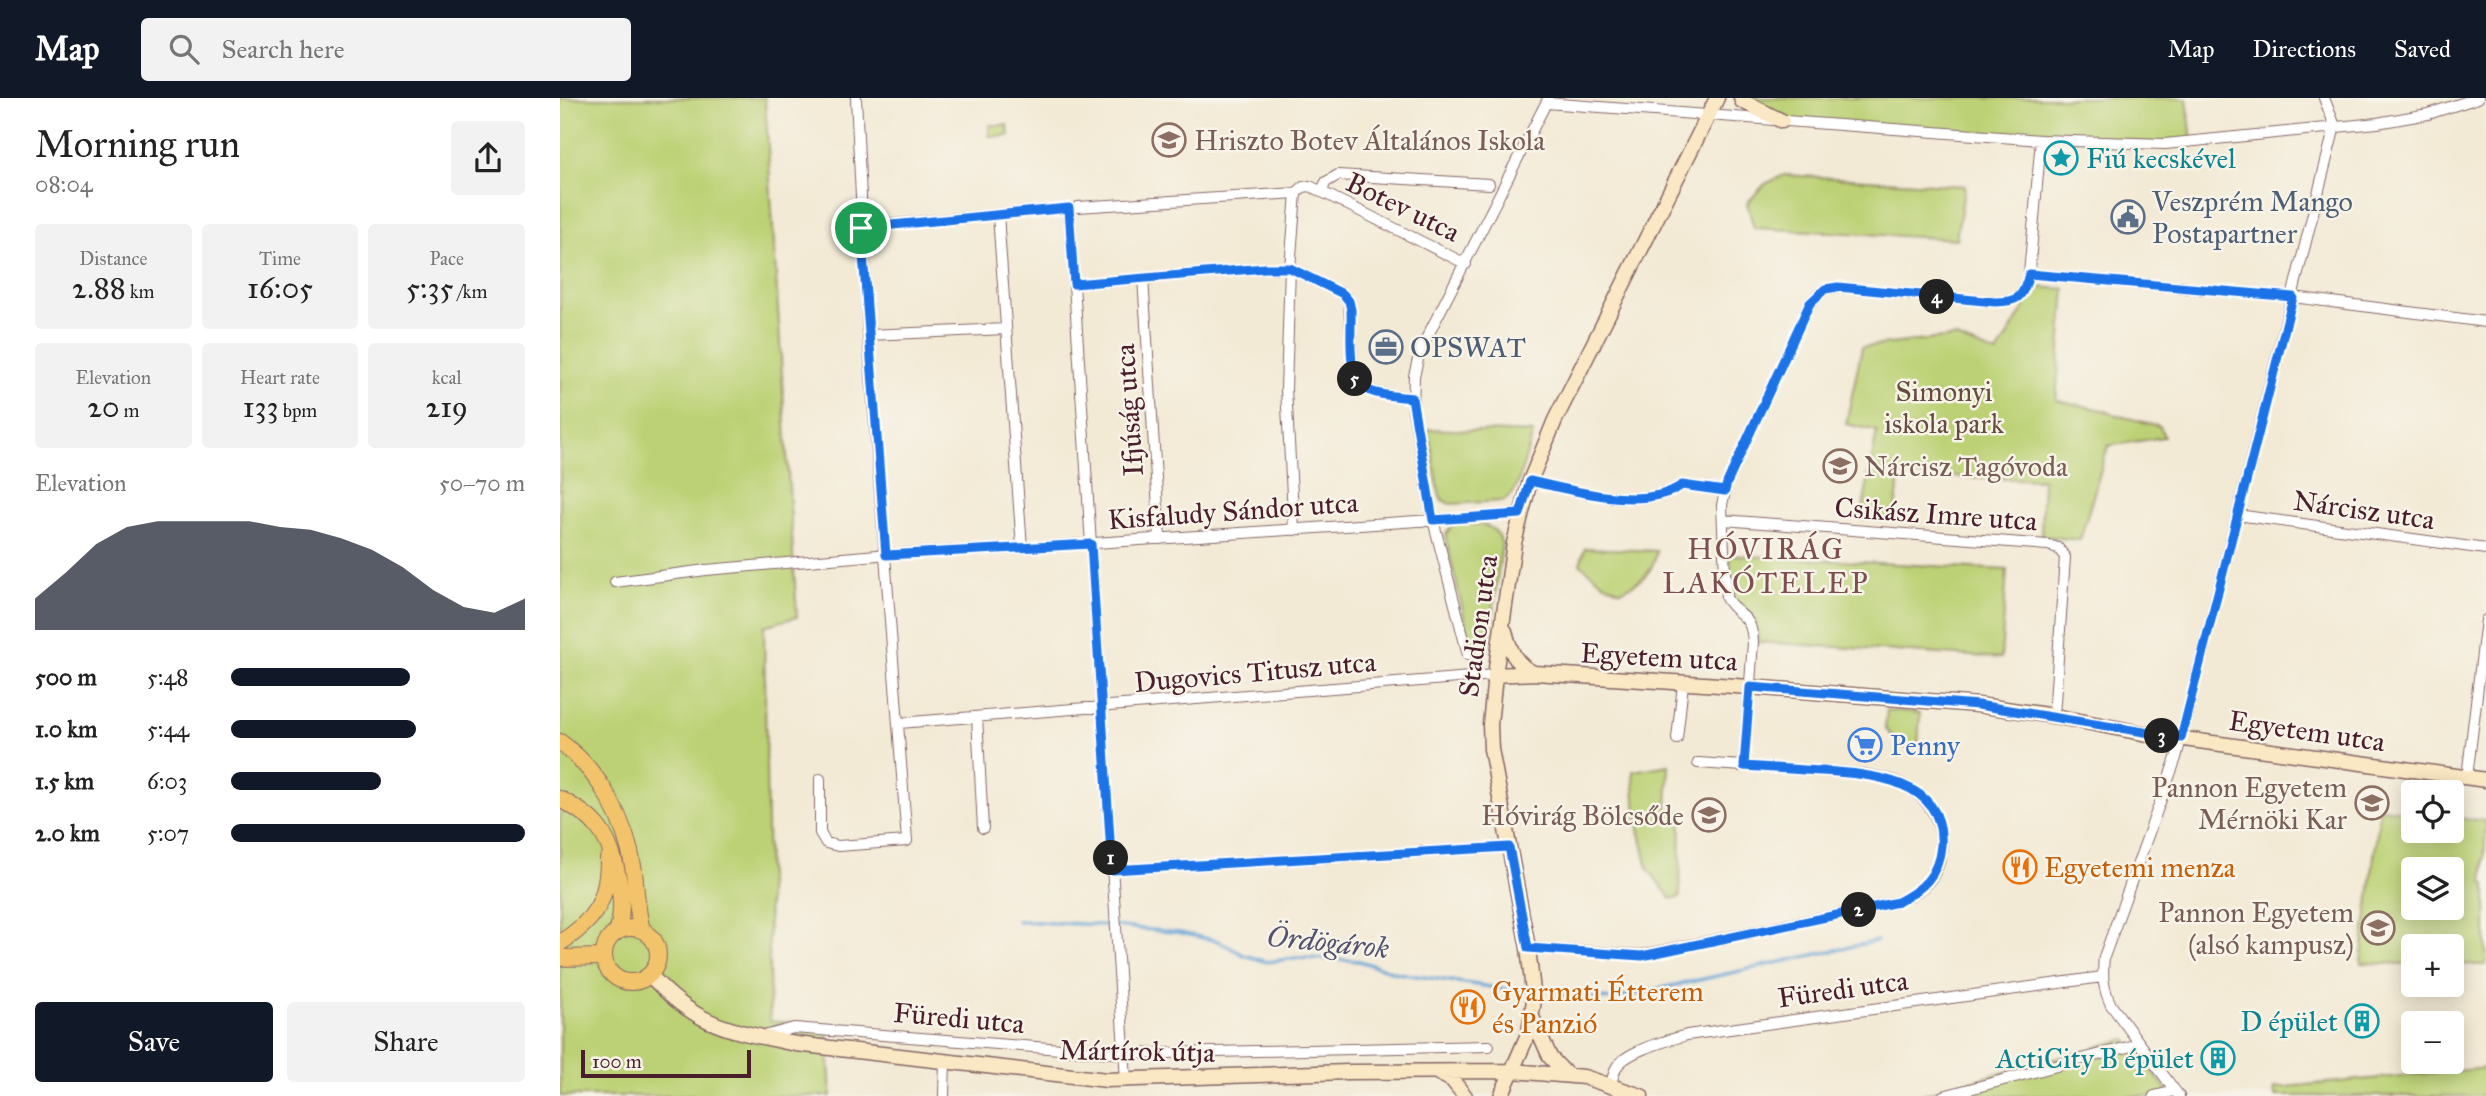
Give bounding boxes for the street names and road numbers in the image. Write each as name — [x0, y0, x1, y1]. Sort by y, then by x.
street label: Botev utca — [1340, 164, 1466, 250]
street label: Ifjúság utca — [1107, 342, 1151, 477]
street label: Nárcisz utca — [2291, 483, 2437, 537]
street label: Kisfaludy Sándor utca — [1107, 485, 1359, 537]
street label: Csikász Imre utca — [1834, 489, 2039, 539]
street label: Stadion utca — [1451, 552, 1505, 699]
street label: Egyetem utca — [1580, 635, 1739, 679]
street label: Dugovics Titusz utca — [1133, 644, 1378, 700]
street label: Egyetem utca — [2227, 703, 2387, 759]
street label: Füredi utca — [1776, 963, 1911, 1015]
street label: Füredi utca — [892, 995, 1026, 1041]
street label: Mártírok útja — [1059, 1032, 1215, 1070]

